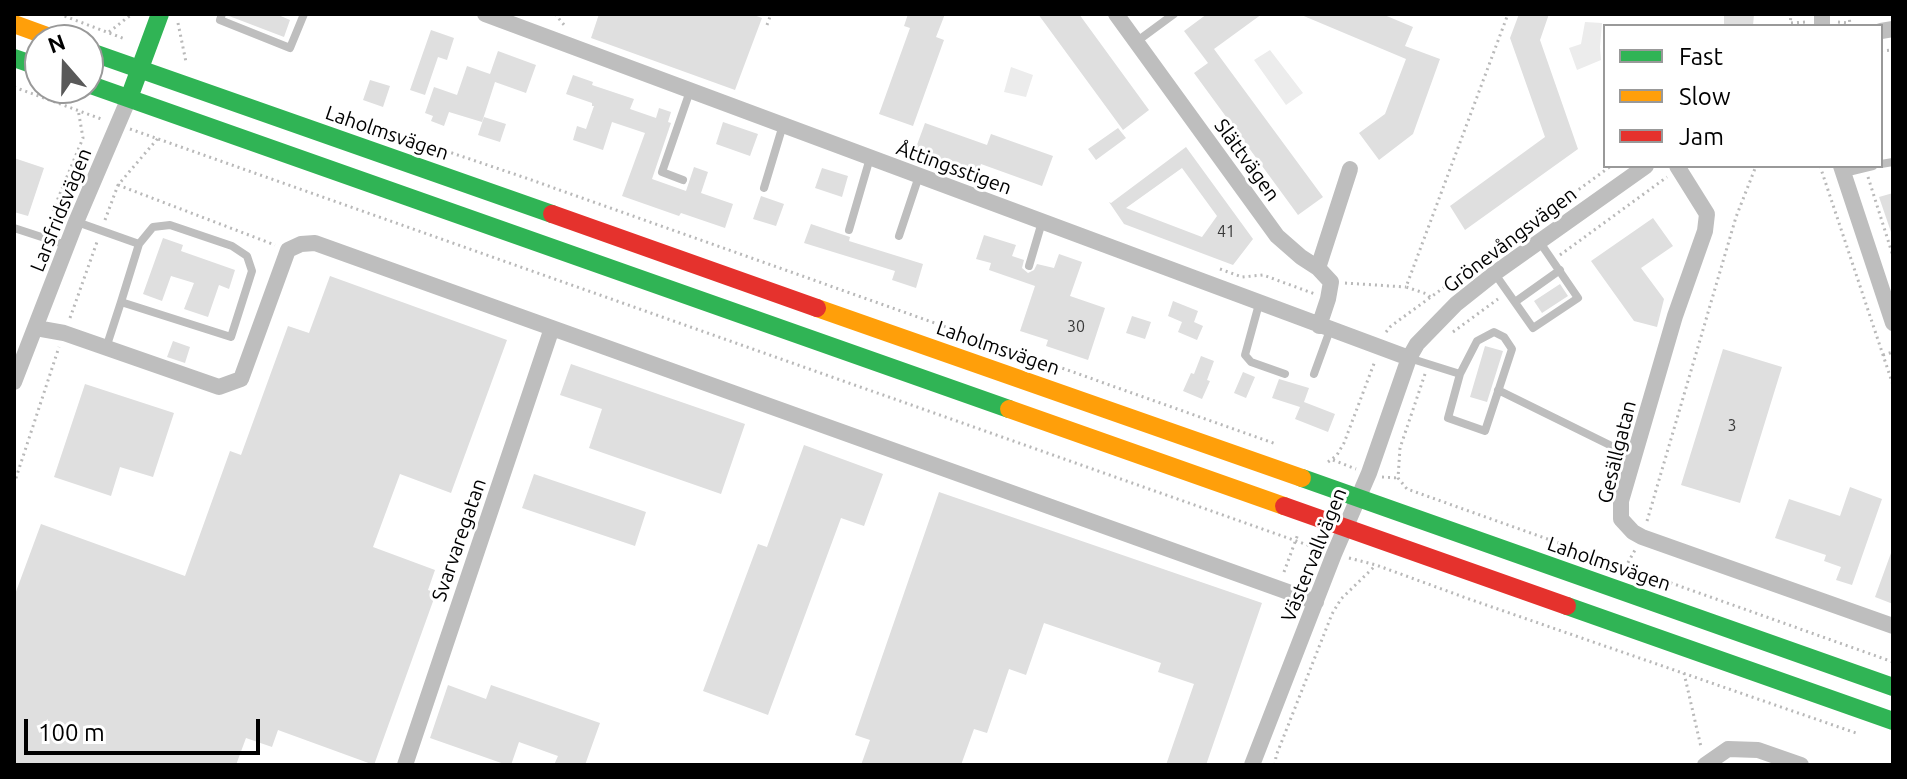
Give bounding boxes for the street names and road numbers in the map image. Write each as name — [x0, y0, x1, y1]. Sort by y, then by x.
street label: Laholmsvägen — [322, 101, 452, 165]
street label: Slättvägen — [1209, 114, 1285, 206]
street label: Åttingsstigen — [893, 136, 1015, 200]
street label: Larsfridsvägen — [25, 145, 97, 275]
street label: Grönevångsvägen — [1439, 182, 1581, 298]
street label: Laholmsvägen — [933, 316, 1063, 380]
street label: Gesällgatan — [1593, 398, 1641, 506]
street label: Svarvaregatan — [427, 475, 491, 605]
street label: Västervallvägen — [1276, 484, 1352, 626]
street label: Laholmsvägen — [1544, 532, 1674, 596]

